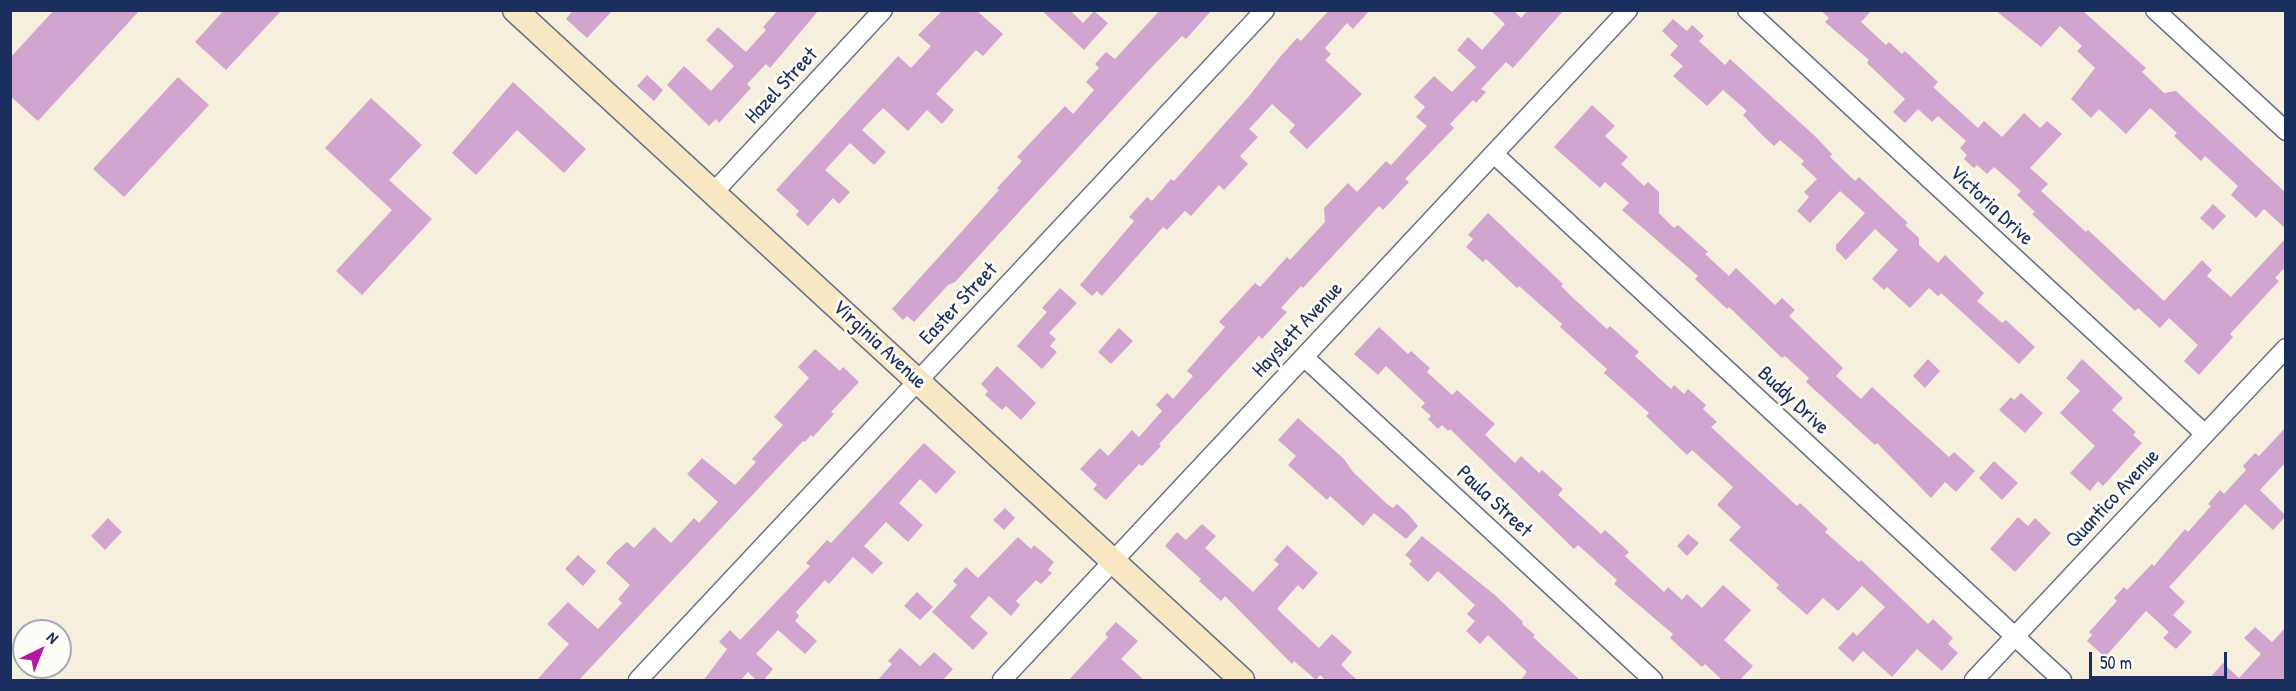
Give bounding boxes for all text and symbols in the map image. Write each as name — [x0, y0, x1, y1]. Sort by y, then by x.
street label: Hazel Street — [740, 43, 824, 129]
street label: Victoria Drive — [1944, 161, 2038, 251]
street label: Easter Street — [915, 258, 1003, 350]
street label: Hayslett Avenue — [1247, 277, 1349, 383]
street label: Virginia Avenue — [827, 295, 931, 395]
street label: Buddy Drive — [1752, 362, 1834, 440]
street label: Quantico Avenue — [2061, 444, 2165, 554]
street label: Paula Street — [1451, 461, 1537, 543]
north arrow — [12, 619, 72, 679]
text: N — [42, 626, 64, 648]
scale bar — [2092, 640, 2230, 678]
text: 50 m — [2100, 650, 2132, 675]

